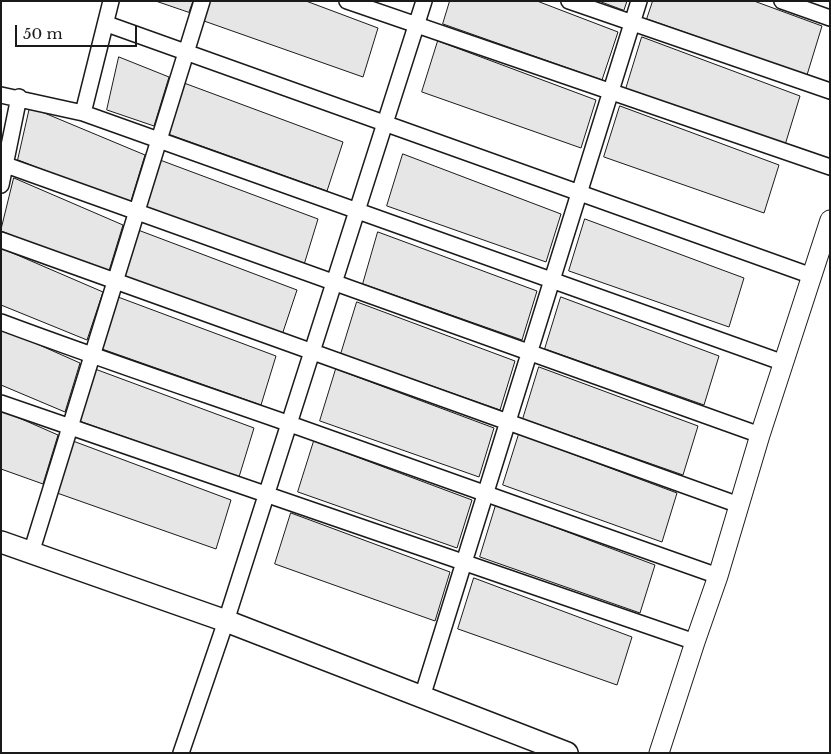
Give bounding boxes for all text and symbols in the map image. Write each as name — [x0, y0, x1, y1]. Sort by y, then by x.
scale bar — [18, 15, 140, 47]
text: 50 m — [23, 24, 63, 43]

